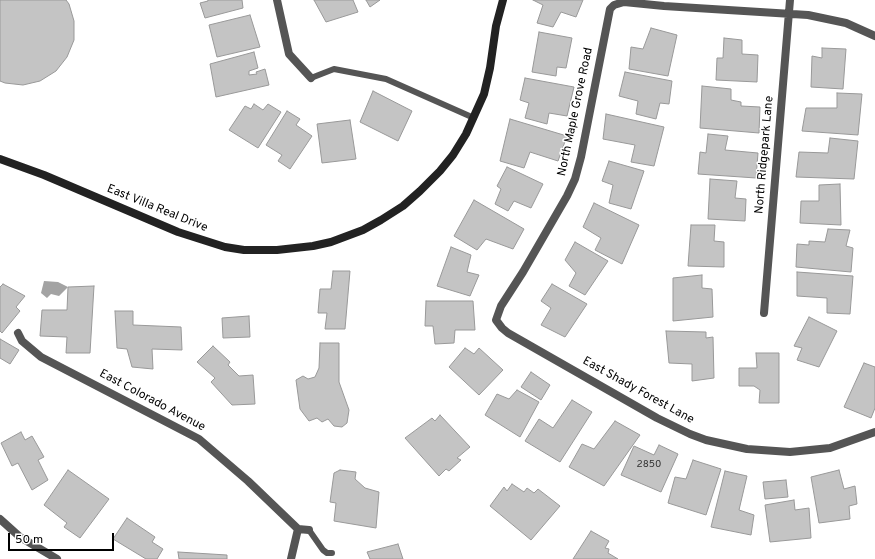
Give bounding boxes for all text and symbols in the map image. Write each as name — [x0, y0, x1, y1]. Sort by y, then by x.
street label: North Maple Grove Road — [555, 46, 597, 178]
street label: North Ridgepark Lane — [753, 95, 777, 215]
street label: East Villa Real Drive — [105, 182, 209, 236]
street label: East Shady Forest Lane — [580, 354, 696, 428]
street label: East Colorado Avenue — [97, 367, 207, 435]
house number: 2850 — [637, 459, 661, 471]
scale bar — [10, 525, 116, 551]
text: 50 m — [15, 532, 43, 548]

